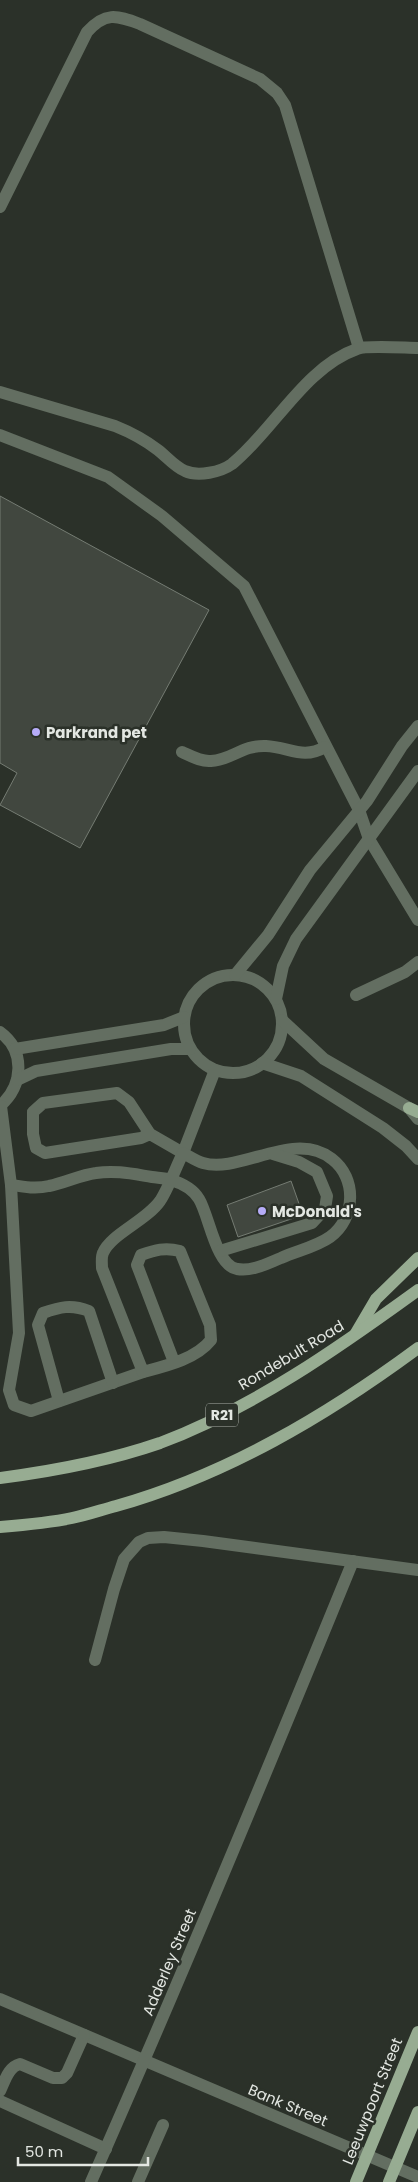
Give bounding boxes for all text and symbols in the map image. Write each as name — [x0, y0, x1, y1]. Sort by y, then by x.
place label: Parkrand pet — [46, 722, 147, 743]
marker: Parkrand pet — [30, 726, 42, 738]
place label: McDonald's — [272, 1201, 362, 1222]
marker: McDonald's — [256, 1205, 268, 1217]
street label: Rondebult Road — [234, 1315, 348, 1395]
road number: R21 — [206, 1404, 238, 1426]
street label: Adderley Street — [137, 1905, 201, 2019]
street label: Leeuwpoort Street — [337, 2034, 407, 2168]
street label: Bank Street — [245, 2079, 331, 2131]
scale bar — [18, 2134, 148, 2166]
text: 50 m — [25, 2141, 63, 2162]

